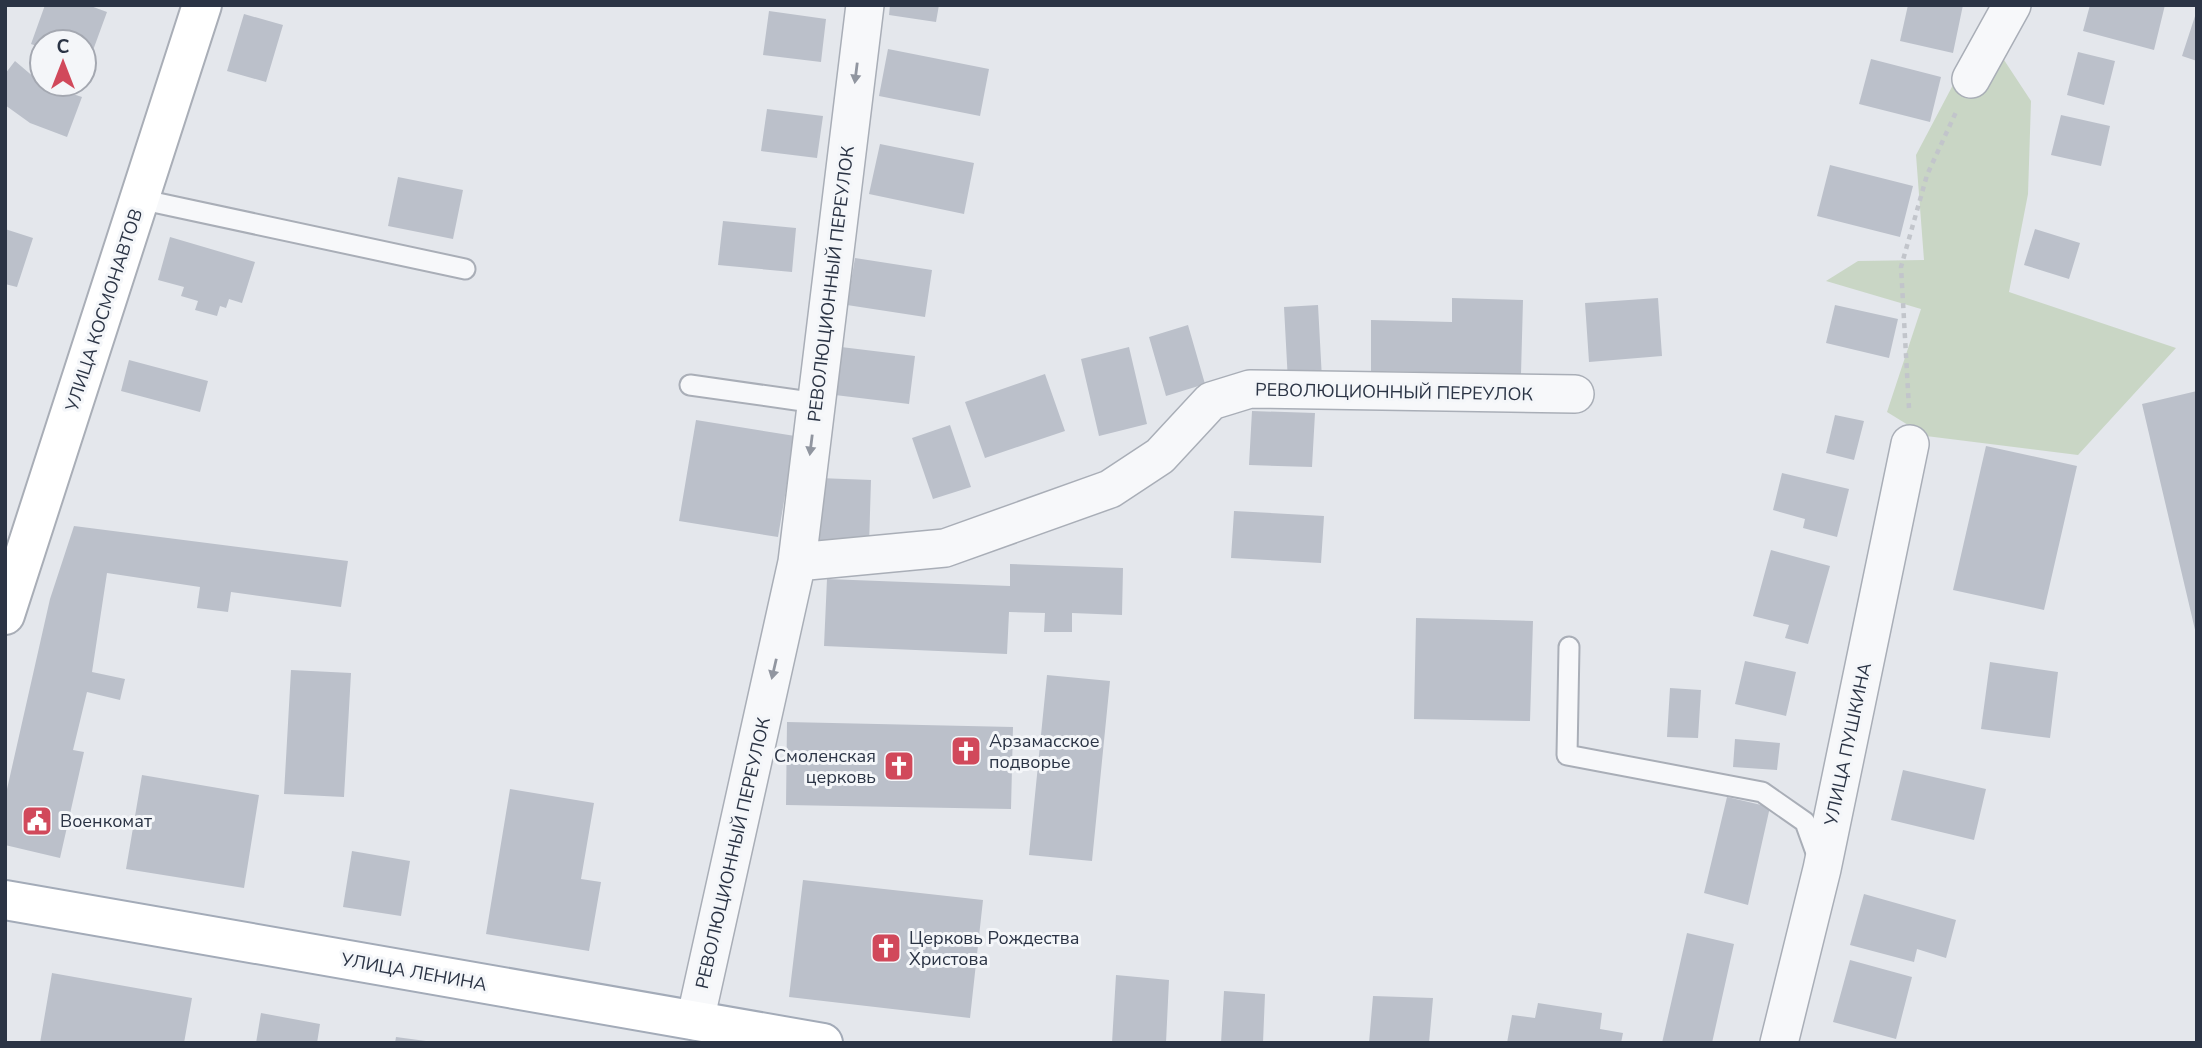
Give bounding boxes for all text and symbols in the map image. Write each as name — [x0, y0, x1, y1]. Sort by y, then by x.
north arrow — [28, 28, 98, 98]
text: С — [57, 34, 70, 60]
one-way arrow — [851, 62, 862, 84]
street label: РЕВОЛЮЦИОННЫЙ ПЕРЕУЛОК — [802, 144, 860, 423]
street label: УЛИЦА КОСМОНАВТОВ — [60, 206, 148, 415]
street label: РЕВОЛЮЦИОННЫЙ ПЕРЕУЛОК — [1255, 378, 1534, 406]
one-way arrow — [806, 434, 817, 456]
one-way arrow — [768, 658, 779, 680]
street label: УЛИЦА ПУШКИНА — [1819, 660, 1877, 829]
street label: РЕВОЛЮЦИОННЫЙ ПЕРЕУЛОК — [690, 715, 776, 991]
place label: Арзамасское подворье — [989, 729, 1099, 774]
church icon: Арзамасское подворье — [949, 734, 983, 768]
place label: Смоленская церковь — [774, 744, 876, 789]
church icon: Смоленская церковь — [882, 749, 916, 783]
public building icon: Военкомат — [20, 804, 54, 838]
place label: Военкомат — [60, 809, 152, 833]
place label: Церковь Рождества Христова — [909, 926, 1079, 971]
church icon: Церковь Рождества Христова — [869, 931, 903, 965]
street label: УЛИЦА ЛЕНИНА — [338, 947, 489, 997]

